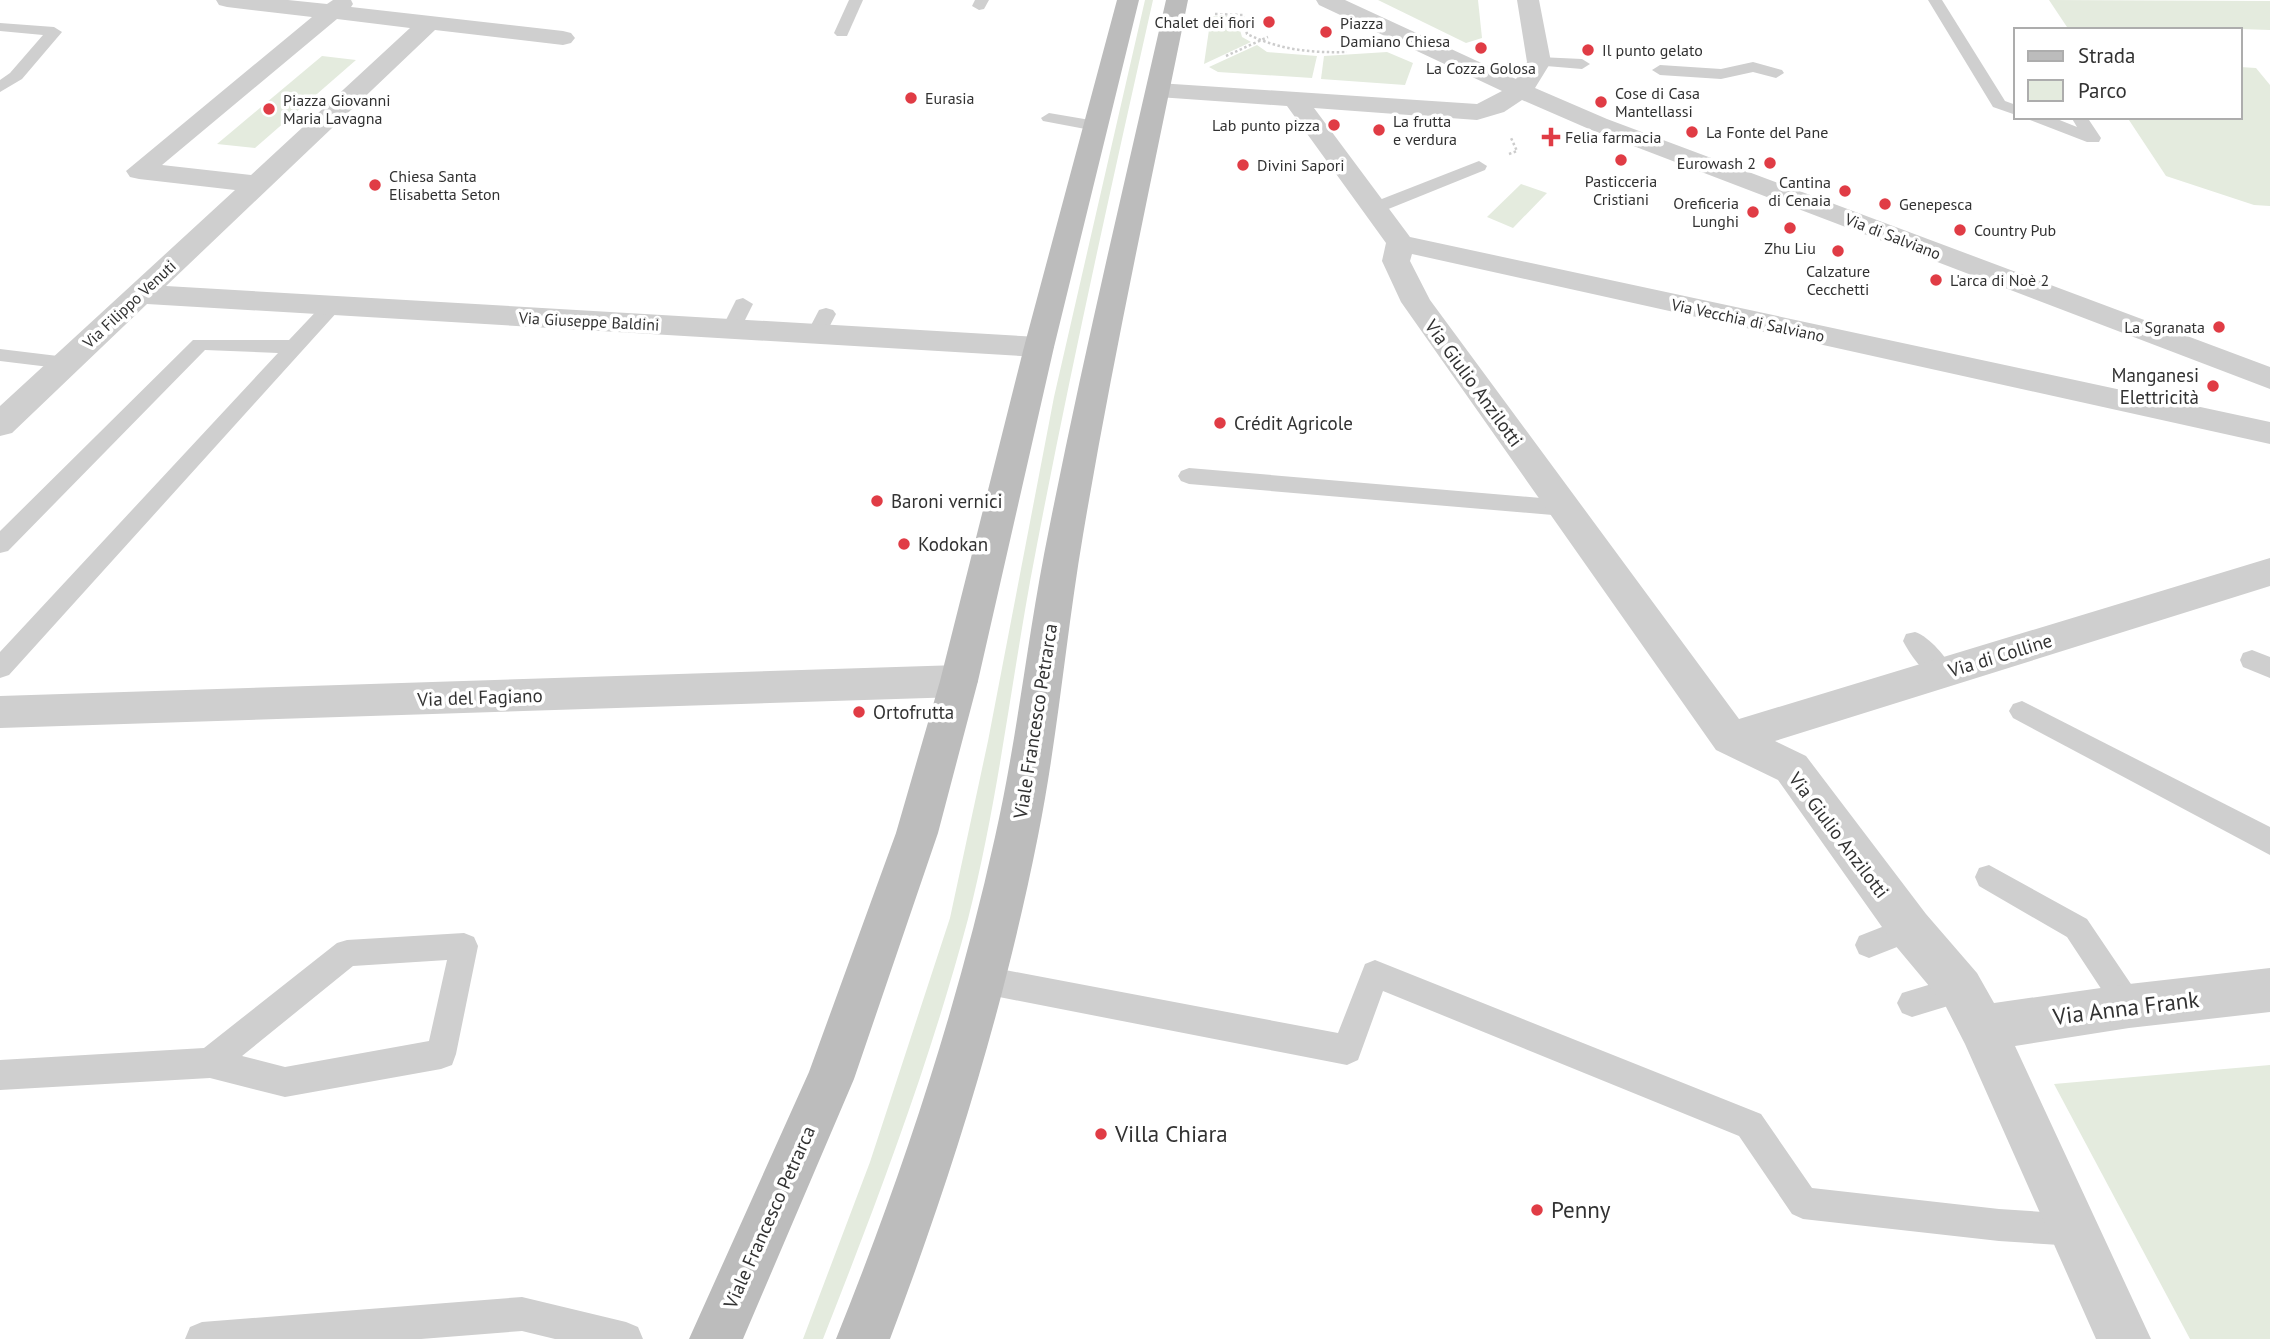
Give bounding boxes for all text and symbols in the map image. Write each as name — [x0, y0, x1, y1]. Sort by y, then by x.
place label: Chalet dei fiori — [1154, 12, 1255, 32]
place label: Piazza Damiano Chiesa — [1340, 13, 1450, 51]
marker: Chalet dei fiori — [1261, 14, 1277, 30]
marker: Piazza Damiano Chiesa — [1318, 24, 1334, 40]
legend — [2014, 28, 2242, 119]
marker: La Cozza Golosa — [1473, 40, 1489, 56]
place label: Il punto gelato — [1602, 40, 1703, 60]
marker: Il punto gelato — [1580, 42, 1596, 58]
text: Strada — [2078, 42, 2136, 69]
place label: La Cozza Golosa — [1426, 58, 1536, 78]
text: Parco — [2078, 77, 2127, 104]
place label: Cose di Casa Mantellassi — [1615, 83, 1700, 121]
place label: Eurasia — [925, 88, 975, 108]
place label: Piazza Giovanni Maria Lavagna — [283, 90, 391, 128]
marker: Eurasia — [903, 90, 919, 106]
marker: Cose di Casa Mantellassi — [1593, 94, 1609, 110]
marker: Piazza Giovanni Maria Lavagna — [261, 101, 277, 117]
place label: La frutta e verdura — [1393, 111, 1457, 149]
place label: Lab punto pizza — [1212, 115, 1320, 135]
marker: Lab punto pizza — [1326, 117, 1342, 133]
marker: La frutta e verdura — [1371, 122, 1387, 138]
place label: La Fonte del Pane — [1706, 122, 1828, 142]
marker: La Fonte del Pane — [1684, 124, 1700, 140]
place label: Felia farmacia — [1565, 127, 1661, 147]
marker: Felia farmacia — [1543, 129, 1559, 145]
marker: Pasticceria Cristiani — [1613, 152, 1629, 168]
place label: Eurowash 2 — [1677, 153, 1756, 173]
place label: Divini Sapori — [1257, 155, 1344, 175]
marker: Eurowash 2 — [1762, 155, 1778, 171]
marker: Divini Sapori — [1235, 157, 1251, 173]
place label: Chiesa Santa Elisabetta Seton — [389, 166, 500, 204]
place label: Pasticceria Cristiani — [1585, 171, 1657, 209]
place label: Cantina di Cenaia — [1768, 172, 1831, 210]
marker: Chiesa Santa Elisabetta Seton — [367, 177, 383, 193]
marker: Cantina di Cenaia — [1837, 183, 1853, 199]
place label: Oreficeria Lunghi — [1673, 193, 1739, 231]
place label: Genepesca — [1899, 194, 1972, 214]
marker: Genepesca — [1877, 196, 1893, 212]
marker: Oreficeria Lunghi — [1745, 204, 1761, 220]
street label: Via di Salviano — [1841, 208, 1944, 263]
marker: Zhu Liu — [1782, 220, 1798, 236]
place label: Country Pub — [1974, 220, 2056, 240]
marker: Country Pub — [1952, 222, 1968, 238]
place label: Zhu Liu — [1764, 238, 1816, 258]
marker: Calzature Cecchetti — [1830, 243, 1846, 259]
street label: Via Filippo Venuti — [78, 256, 180, 353]
place label: Calzature Cecchetti — [1806, 261, 1870, 299]
place label: L'arca di Noè 2 — [1950, 270, 2049, 290]
marker: L'arca di Noè 2 — [1928, 272, 1944, 288]
street label: Via Vecchia di Salviano — [1669, 294, 1826, 346]
street label: Via Giuseppe Baldini — [517, 307, 660, 335]
street label: Via Giulio Anzilotti — [1419, 314, 1528, 451]
place label: La Sgranata — [2124, 317, 2205, 337]
marker: La Sgranata — [2211, 319, 2227, 335]
place label: Manganesi Elettricità — [2111, 363, 2199, 409]
marker: Manganesi Elettricità — [2205, 378, 2221, 394]
place label: Crédit Agricole — [1234, 411, 1353, 435]
marker: Crédit Agricole — [1212, 415, 1228, 431]
place label: Baroni vernici — [891, 489, 1003, 513]
marker: Baroni vernici — [869, 493, 885, 509]
place label: Kodokan — [918, 532, 988, 556]
marker: Kodokan — [896, 536, 912, 552]
street label: Viale Francesco Petrarca — [1008, 622, 1062, 821]
street label: Via di Colline — [1944, 628, 2055, 682]
street label: Via del Fagiano — [416, 683, 543, 711]
place label: Ortofrutta — [873, 700, 954, 724]
marker: Ortofrutta — [851, 704, 867, 720]
street label: Via Giulio Anzilotti — [1783, 767, 1894, 903]
street label: Via Anna Frank — [2050, 984, 2201, 1031]
place label: Villa Chiara — [1114, 1119, 1228, 1148]
street label: Viale Francesco Petrarca — [718, 1122, 820, 1313]
marker: Villa Chiara — [1093, 1126, 1109, 1142]
place label: Penny — [1551, 1195, 1611, 1224]
marker: Penny — [1529, 1202, 1545, 1218]

